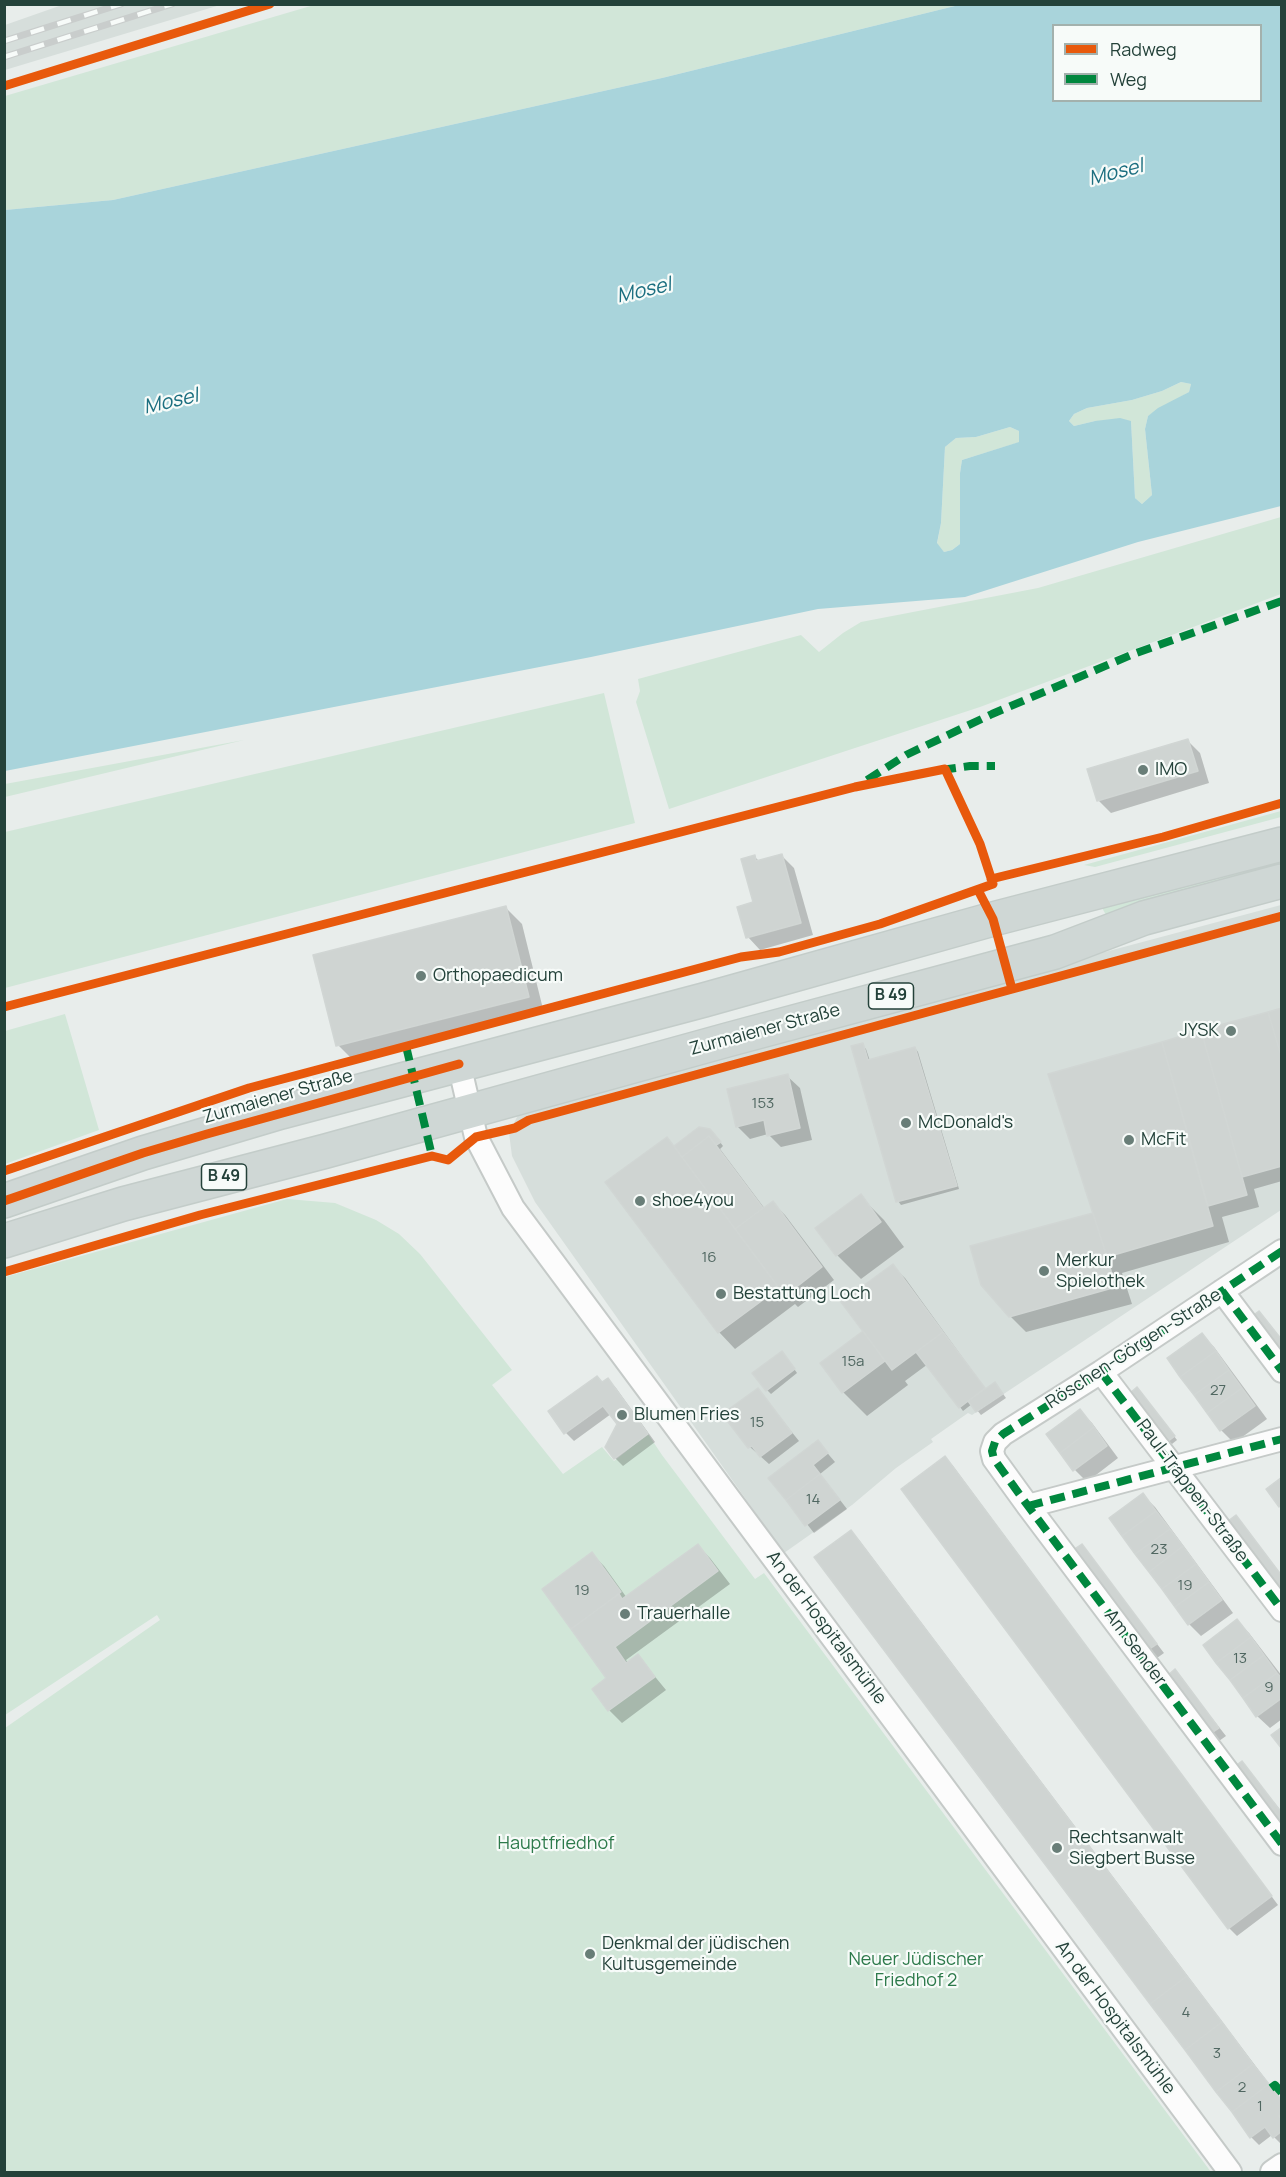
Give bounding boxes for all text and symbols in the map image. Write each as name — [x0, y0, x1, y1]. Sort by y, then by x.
legend — [1052, 24, 1262, 102]
text: Radweg — [1110, 37, 1177, 61]
text: Weg — [1110, 67, 1147, 91]
water label: Mosel — [1086, 155, 1146, 191]
water label: Mosel — [614, 273, 674, 309]
water label: Mosel — [141, 384, 201, 420]
place label: IMO — [1155, 759, 1187, 781]
marker: IMO — [1136, 763, 1150, 777]
place label: Orthopaedicum — [433, 965, 563, 987]
marker: Orthopaedicum — [414, 969, 428, 983]
road number: B 49 — [868, 983, 914, 1009]
street label: Zurmaiener Straße — [687, 1000, 843, 1060]
place label: JYSK — [1179, 1020, 1219, 1042]
marker: JYSK — [1224, 1024, 1238, 1038]
street label: Zurmaiener Straße — [201, 1065, 355, 1129]
house number: 153 — [752, 1095, 774, 1113]
place label: McDonald's — [918, 1112, 1013, 1134]
marker: McDonald's — [899, 1116, 913, 1130]
place label: McFit — [1141, 1129, 1187, 1151]
marker: McFit — [1122, 1133, 1136, 1147]
road number: B 49 — [202, 1164, 246, 1190]
place label: shoe4you — [652, 1190, 734, 1212]
marker: shoe4you — [633, 1194, 647, 1208]
house number: 16 — [701, 1249, 717, 1267]
place label: Merkur Spielothek — [1056, 1250, 1145, 1292]
marker: Merkur Spielothek — [1037, 1264, 1051, 1278]
place label: Bestattung Loch — [733, 1283, 871, 1305]
street label: Röschen-Görgen-Straße — [1042, 1284, 1226, 1414]
marker: Bestattung Loch — [714, 1287, 728, 1301]
house number: 15a — [842, 1353, 864, 1371]
house number: 27 — [1210, 1382, 1226, 1400]
place label: Blumen Fries — [634, 1404, 739, 1426]
marker: Blumen Fries — [615, 1408, 629, 1422]
house number: 15 — [750, 1414, 764, 1432]
street label: Paul-Trappen-Straße — [1131, 1415, 1253, 1567]
house number: 14 — [806, 1491, 820, 1509]
house number: 23 — [1151, 1541, 1167, 1559]
street label: An der Hospitalsmühle — [761, 1547, 891, 1709]
house number: 19 — [1177, 1577, 1193, 1595]
house number: 19 — [574, 1582, 590, 1600]
place label: Trauerhalle — [637, 1603, 730, 1625]
street label: Am Sender — [1099, 1606, 1171, 1690]
marker: Trauerhalle — [618, 1607, 632, 1621]
house number: 13 — [1233, 1650, 1247, 1668]
house number: 9 — [1264, 1679, 1274, 1697]
place label: Rechtsanwalt Siegbert Busse — [1069, 1827, 1195, 1870]
park label: Hauptfriedhof — [498, 1833, 614, 1855]
marker: Rechtsanwalt Siegbert Busse — [1050, 1841, 1064, 1855]
place label: Denkmal der jüdischen Kultusgemeinde — [602, 1933, 789, 1976]
street label: An der Hospitalsmühle — [1050, 1937, 1180, 2099]
marker: Denkmal der jüdischen Kultusgemeinde — [583, 1947, 597, 1961]
park label: Neuer Jüdischer Friedhof 2 — [848, 1949, 984, 1992]
house number: 4 — [1182, 2004, 1190, 2022]
house number: 3 — [1213, 2045, 1221, 2063]
house number: 2 — [1238, 2079, 1246, 2097]
house number: 1 — [1257, 2098, 1263, 2116]

